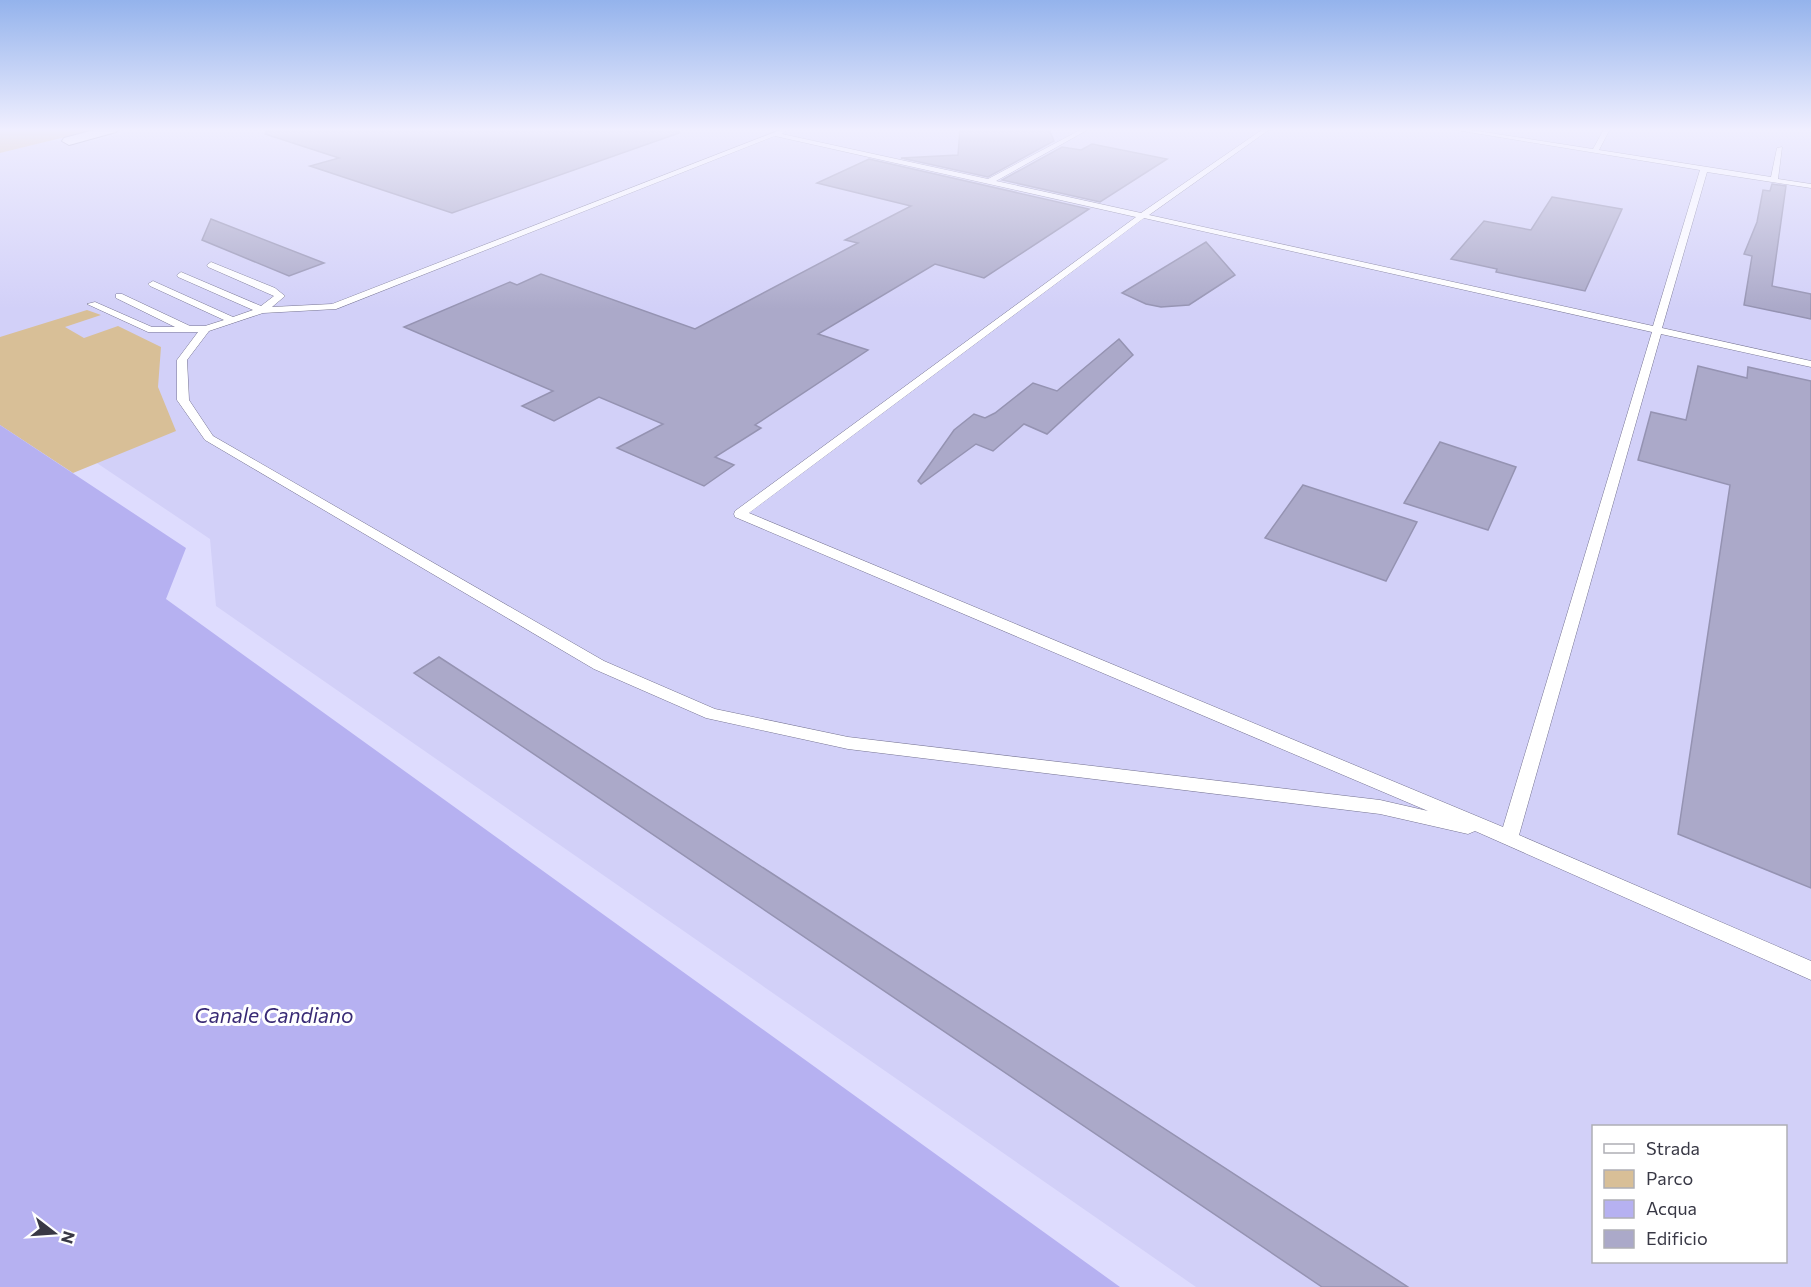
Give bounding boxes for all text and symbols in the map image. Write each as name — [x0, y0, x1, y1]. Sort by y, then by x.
water label: Canale Candiano — [194, 1002, 354, 1027]
legend — [1592, 1125, 1787, 1263]
text: Strada — [1646, 1137, 1700, 1159]
text: Parco — [1646, 1167, 1693, 1189]
text: Acqua — [1646, 1197, 1697, 1219]
north arrow — [24, 1203, 84, 1263]
text: Edificio — [1646, 1227, 1708, 1249]
text: N — [58, 1229, 80, 1246]

